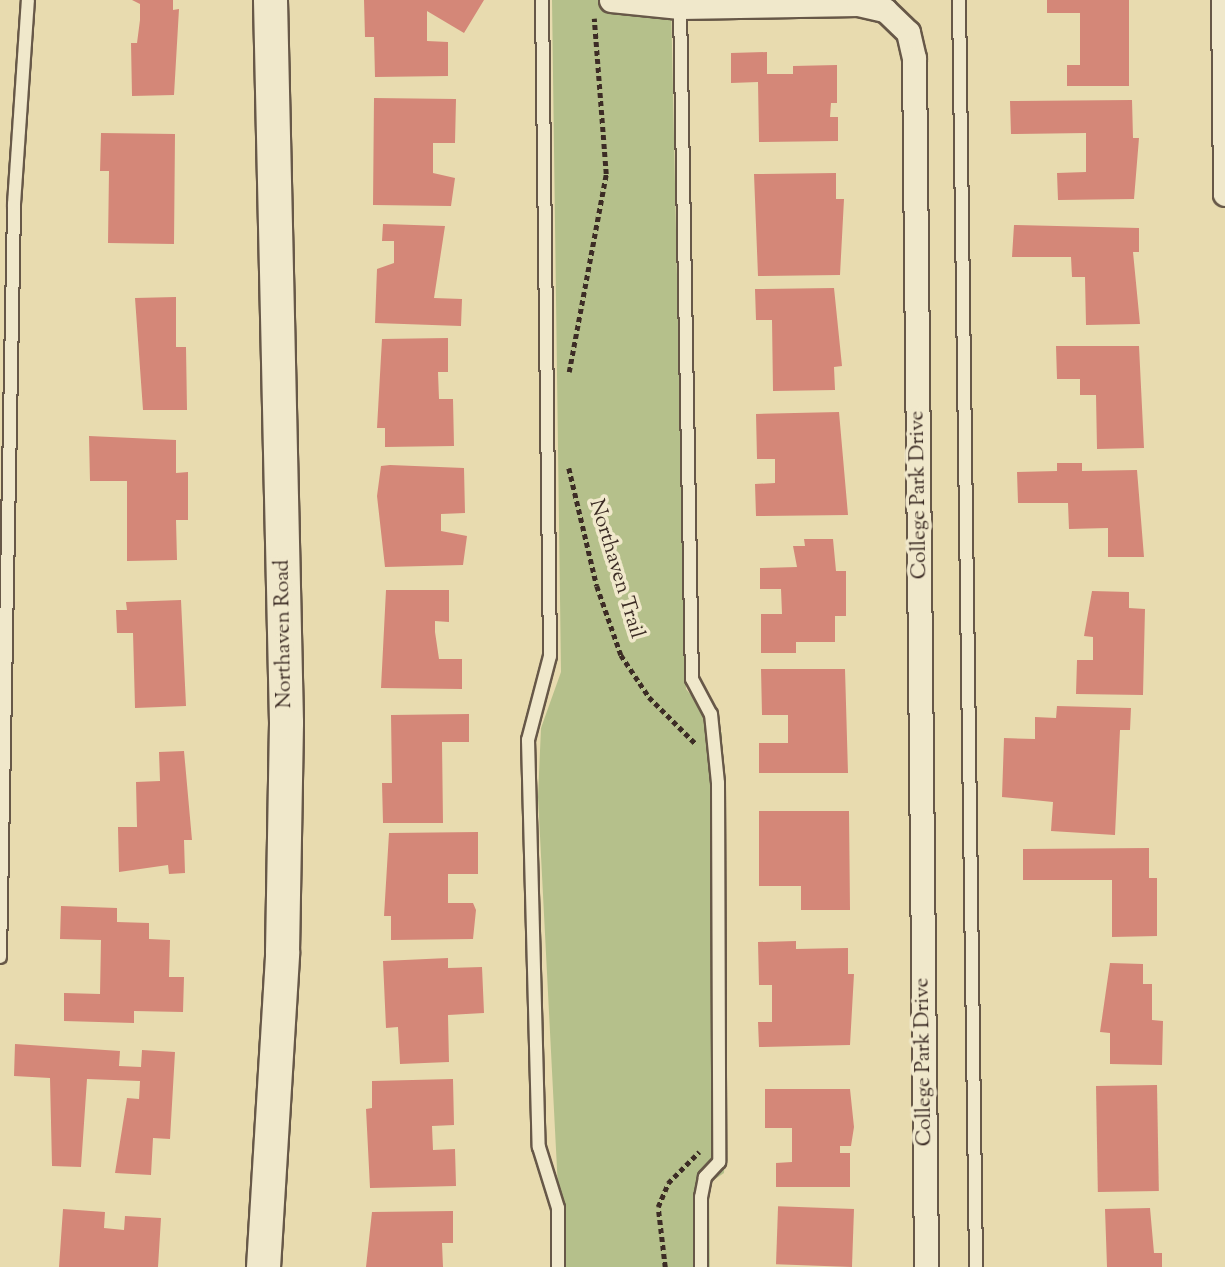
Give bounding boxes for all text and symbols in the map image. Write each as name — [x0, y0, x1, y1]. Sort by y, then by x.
street label: College Park Drive — [905, 411, 933, 579]
street label: Northaven Trail — [583, 496, 649, 642]
street label: Northaven Road — [270, 559, 298, 709]
street label: College Park Drive — [910, 978, 938, 1146]

